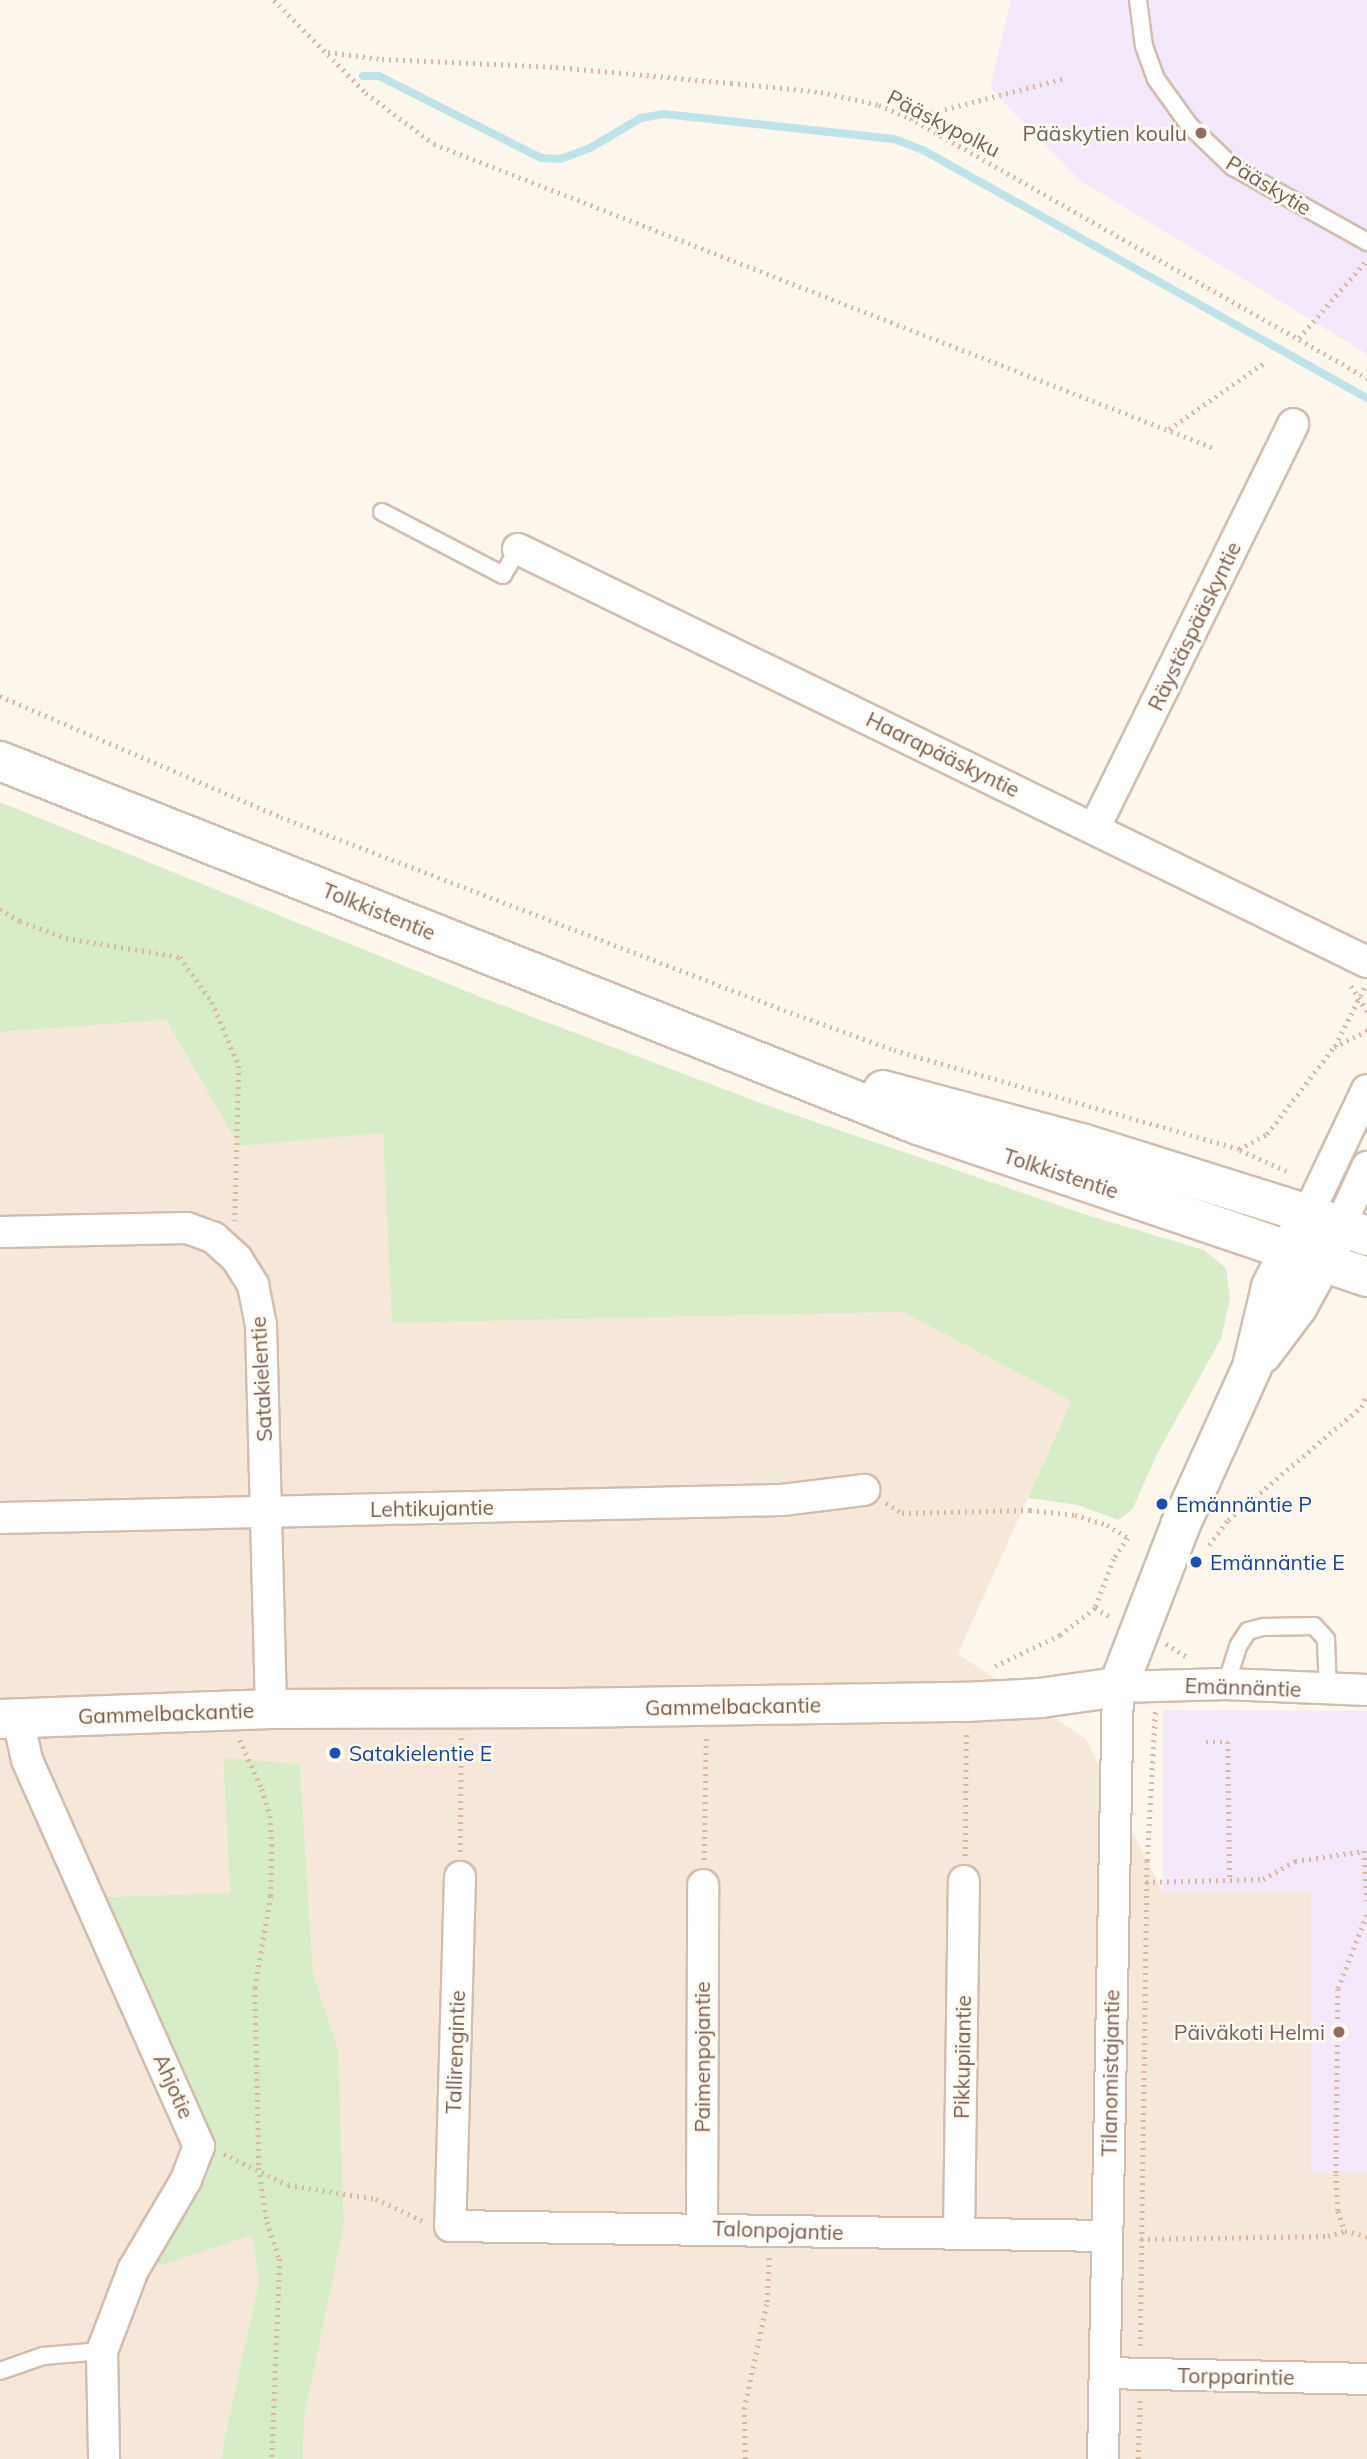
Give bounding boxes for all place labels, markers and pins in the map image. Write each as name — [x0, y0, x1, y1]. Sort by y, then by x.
place label: Pääskytien koulu — [1023, 120, 1187, 146]
marker: Pääskytien koulu — [1193, 125, 1209, 141]
place label: Emännäntie P — [1176, 1491, 1312, 1517]
marker: Emännäntie P — [1154, 1496, 1170, 1512]
place label: Emännäntie E — [1210, 1549, 1345, 1575]
marker: Emännäntie E — [1188, 1554, 1204, 1570]
place label: Satakielentie E — [349, 1740, 492, 1766]
marker: Satakielentie E — [327, 1745, 343, 1761]
place label: Päiväkoti Helmi — [1174, 2019, 1325, 2045]
marker: Päiväkoti Helmi — [1331, 2024, 1347, 2040]

